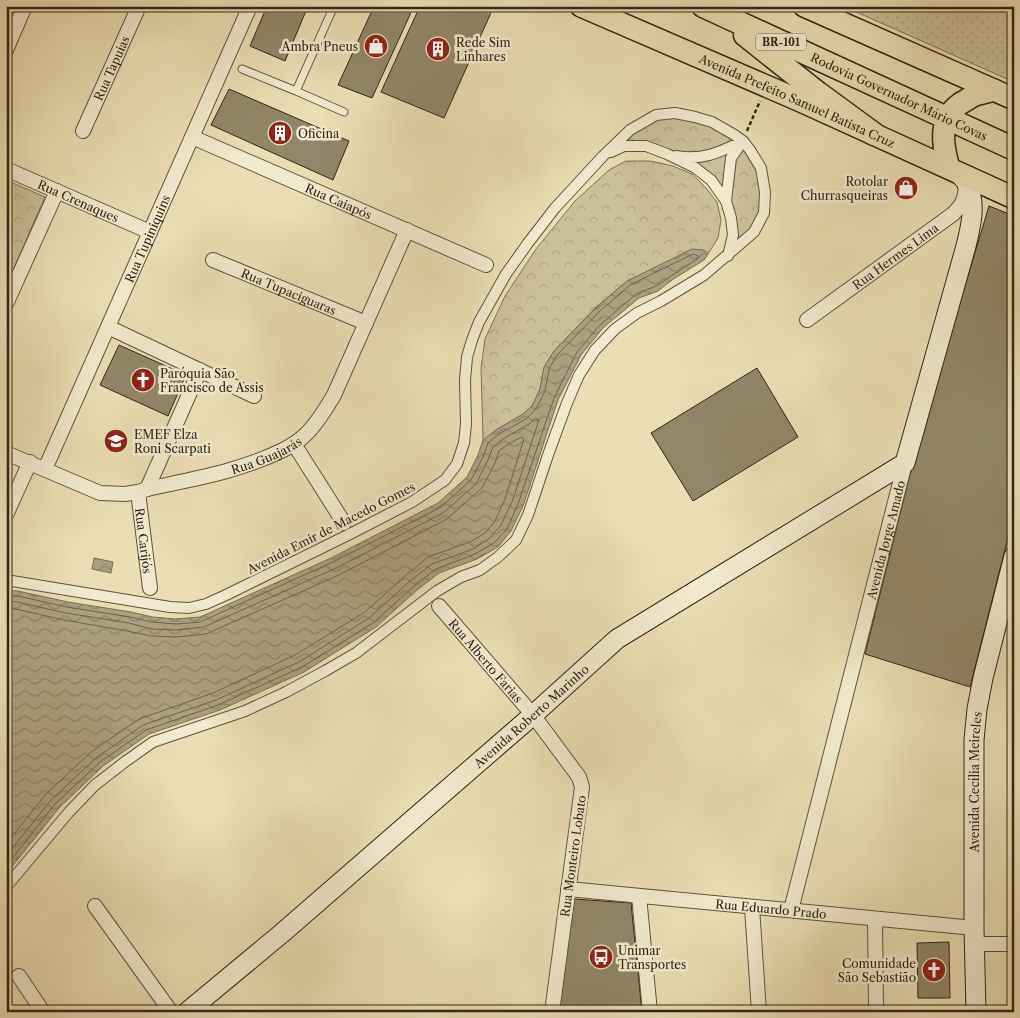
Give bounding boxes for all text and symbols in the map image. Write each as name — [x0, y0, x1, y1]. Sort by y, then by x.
street label: Rua Tapuias — [90, 33, 132, 103]
shop icon: Ambra Pneus — [363, 33, 389, 59]
road number: BR-101 — [756, 34, 806, 51]
place label: Rede Sim Linhares — [456, 35, 511, 64]
building icon: Rede Sim Linhares — [425, 36, 451, 62]
place label: Ambra Pneus — [281, 39, 358, 54]
street label: Rodovia Governador Mário Covas — [809, 49, 990, 143]
street label: Avenida Prefeito Samuel Batista Cruz — [696, 50, 898, 150]
building icon: Oficina — [267, 120, 293, 146]
place label: Oficina — [298, 126, 340, 141]
place label: Rotolar Churrasqueiras — [801, 174, 888, 203]
shop icon: Rotolar Churrasqueiras — [893, 175, 919, 201]
street label: Rua Crenaques — [36, 176, 121, 225]
street label: Rua Caiapós — [303, 180, 374, 222]
street label: Rua Tupiniquins — [121, 192, 173, 285]
street label: Rua Hermes Lima — [849, 219, 942, 292]
street label: Rua Tupaciguaras — [239, 265, 339, 318]
place label: Paróquia São Francisco de Assis — [160, 366, 264, 395]
church icon: Paróquia São Francisco de Assis — [130, 367, 156, 393]
place label: EMEF Elza Roni Scarpati — [134, 427, 211, 456]
school or university icon: EMEF Elza Roni Scarpati — [103, 428, 129, 454]
street label: Rua Guajarás — [229, 433, 305, 477]
street label: Avenida Emir de Macedo Gomes — [244, 479, 418, 577]
street label: Avenida Jorge Amado — [863, 479, 908, 602]
street label: Rua Carijós — [133, 507, 156, 574]
street label: Rua Alberto Farias — [446, 616, 526, 705]
street label: Avenida Roberto Marinho — [470, 661, 592, 771]
street label: Avenida Cecília Meireles — [967, 711, 984, 854]
street label: Rua Monteiro Lobato — [557, 794, 589, 918]
street label: Rua Eduardo Prado — [715, 896, 827, 921]
place label: Unimar Transportes — [618, 943, 686, 972]
bus stop icon: Unimar Transportes — [588, 944, 614, 970]
place label: Comunidade São Sebastião — [838, 956, 916, 985]
church icon: Comunidade São Sebastião — [921, 957, 947, 983]

